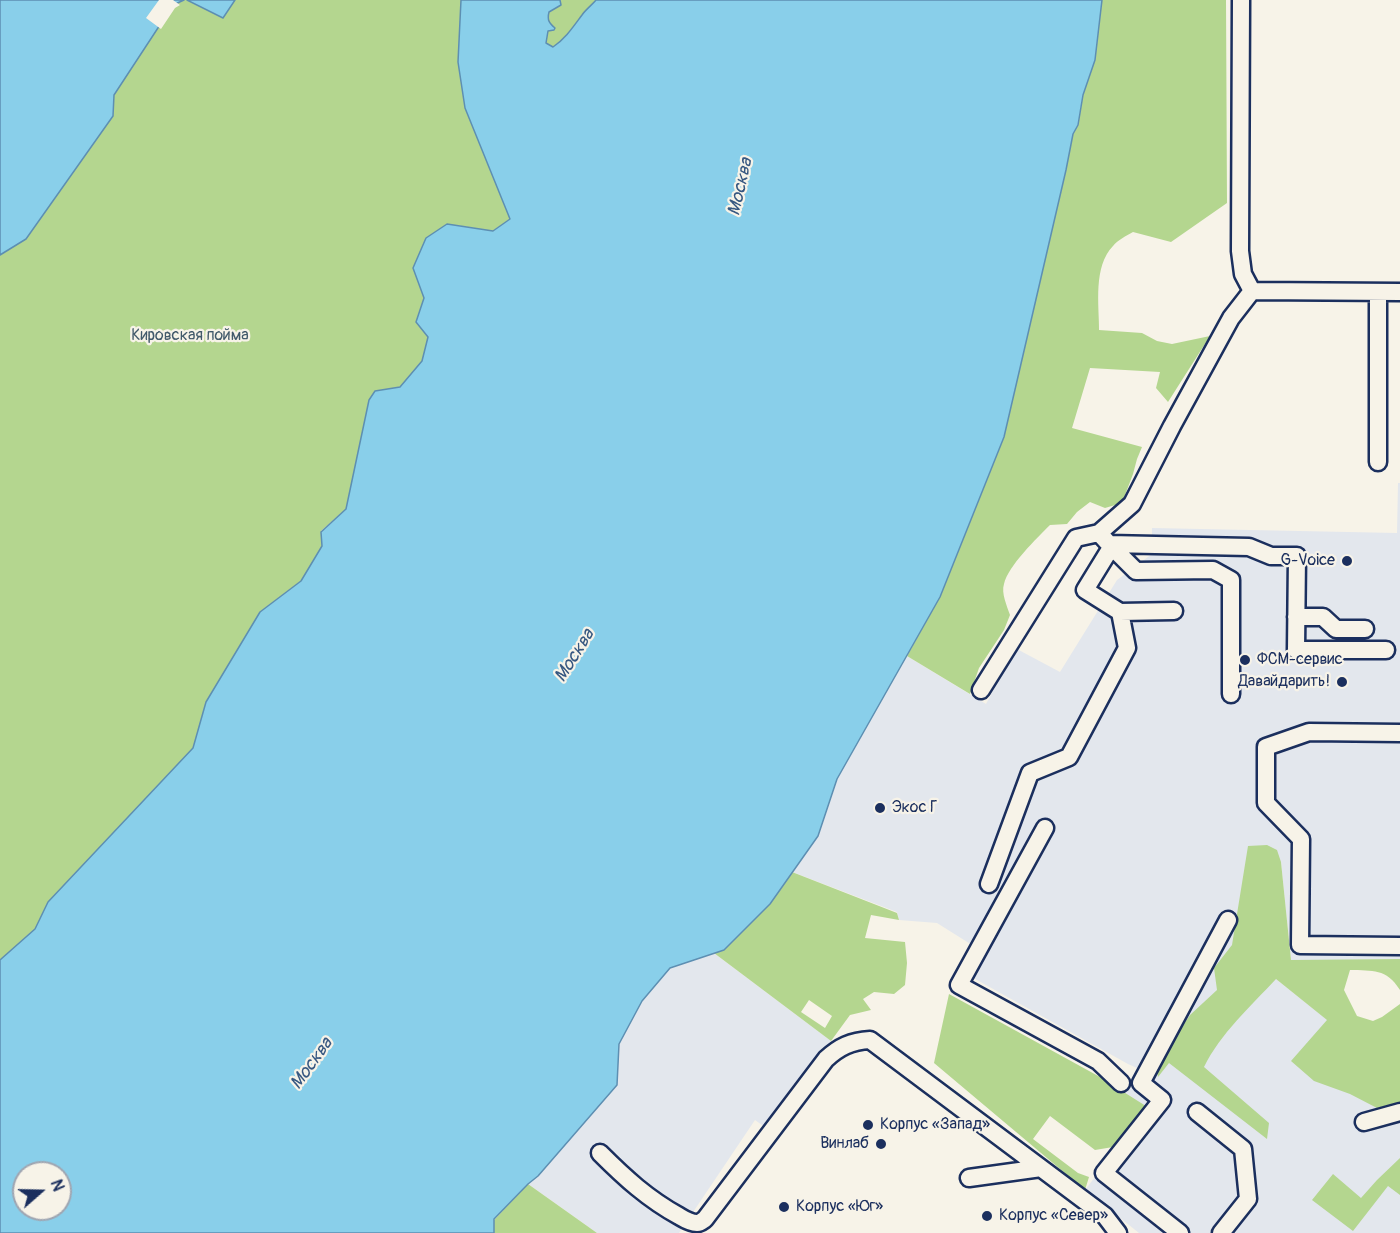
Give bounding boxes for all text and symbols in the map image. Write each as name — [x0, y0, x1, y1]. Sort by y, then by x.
water label: Москва — [724, 156, 758, 218]
park label: Кировская пойма — [131, 326, 249, 346]
place label: G-Voice — [1281, 551, 1335, 571]
marker: G-Voice — [1340, 554, 1354, 568]
water label: Москва — [550, 626, 600, 686]
place label: ФСМ-сервис — [1257, 650, 1343, 670]
marker: ФСМ-сервис — [1238, 653, 1252, 667]
place label: Давайдарить! — [1238, 672, 1330, 692]
marker: Давайдарить! — [1335, 675, 1349, 689]
place label: Экос Г — [892, 798, 938, 818]
marker: Экос Г — [873, 801, 887, 815]
water label: Москва — [286, 1034, 338, 1094]
place label: Корпус «Запад» — [880, 1115, 990, 1135]
marker: Корпус «Запад» — [861, 1118, 875, 1132]
place label: Винлаб — [820, 1134, 869, 1154]
marker: Винлаб — [874, 1137, 888, 1151]
north arrow — [12, 1161, 72, 1221]
text: N — [46, 1177, 68, 1194]
place label: Корпус «Юг» — [796, 1197, 883, 1217]
marker: Корпус «Юг» — [777, 1200, 791, 1214]
place label: Корпус «Север» — [999, 1206, 1108, 1226]
marker: Корпус «Север» — [980, 1209, 994, 1223]

